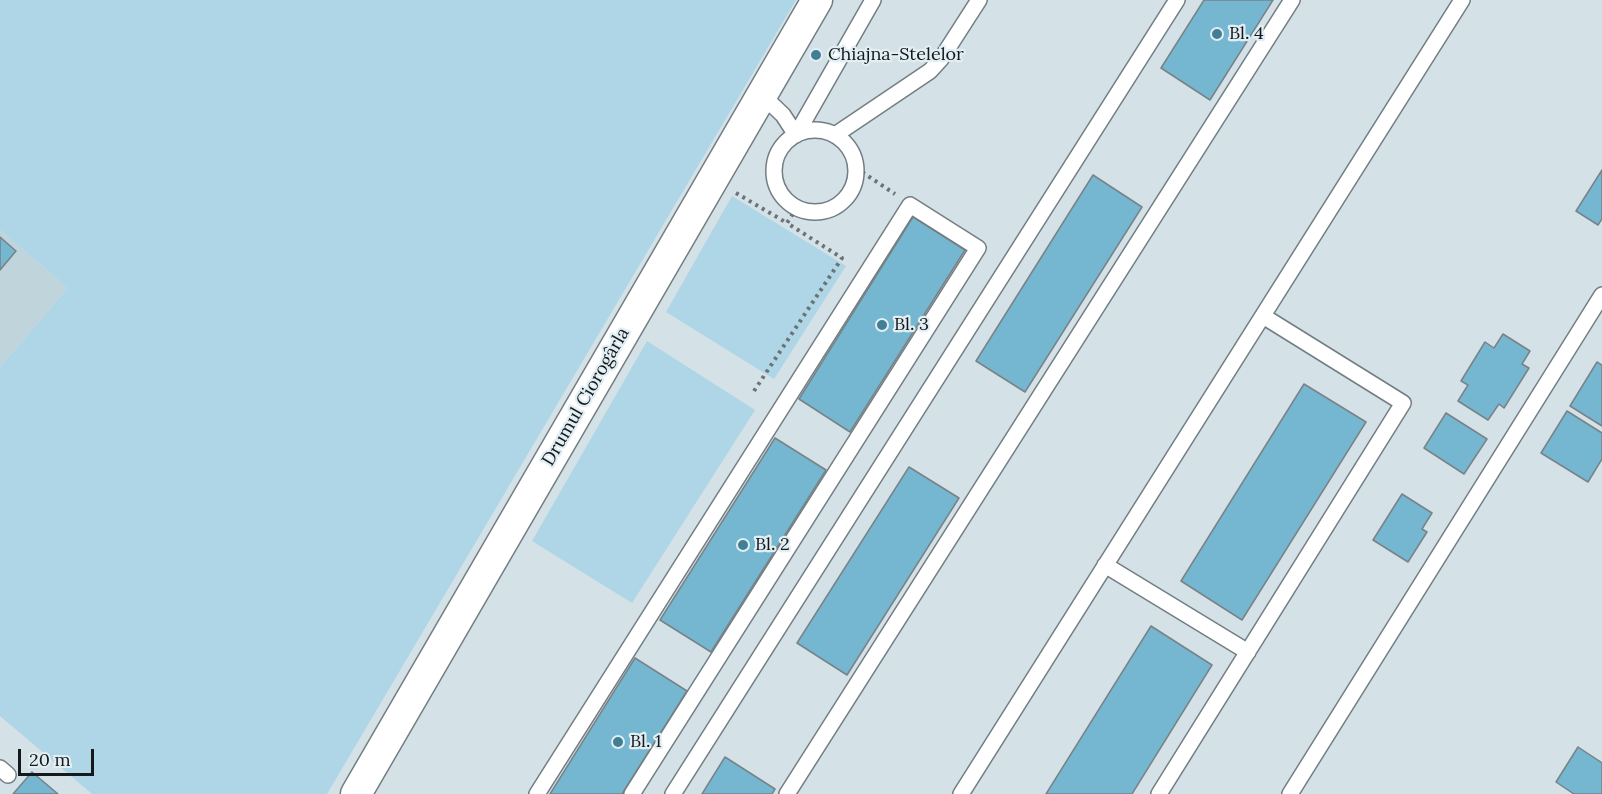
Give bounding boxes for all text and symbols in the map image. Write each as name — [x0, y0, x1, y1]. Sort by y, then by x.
place label: Bl. 4 — [1229, 23, 1264, 45]
marker: Bl. 4 — [1210, 27, 1224, 41]
place label: Chiajna-Stelelor — [828, 44, 964, 66]
marker: Chiajna-Stelelor — [809, 48, 823, 62]
place label: Bl. 3 — [894, 314, 929, 336]
marker: Bl. 3 — [875, 318, 889, 332]
street label: Drumul Ciorogârla — [538, 324, 634, 470]
place label: Bl. 2 — [755, 534, 790, 556]
marker: Bl. 2 — [736, 538, 750, 552]
place label: Bl. 1 — [630, 731, 662, 753]
marker: Bl. 1 — [611, 735, 625, 749]
scale bar — [21, 737, 98, 775]
text: 20 m — [29, 748, 71, 771]

